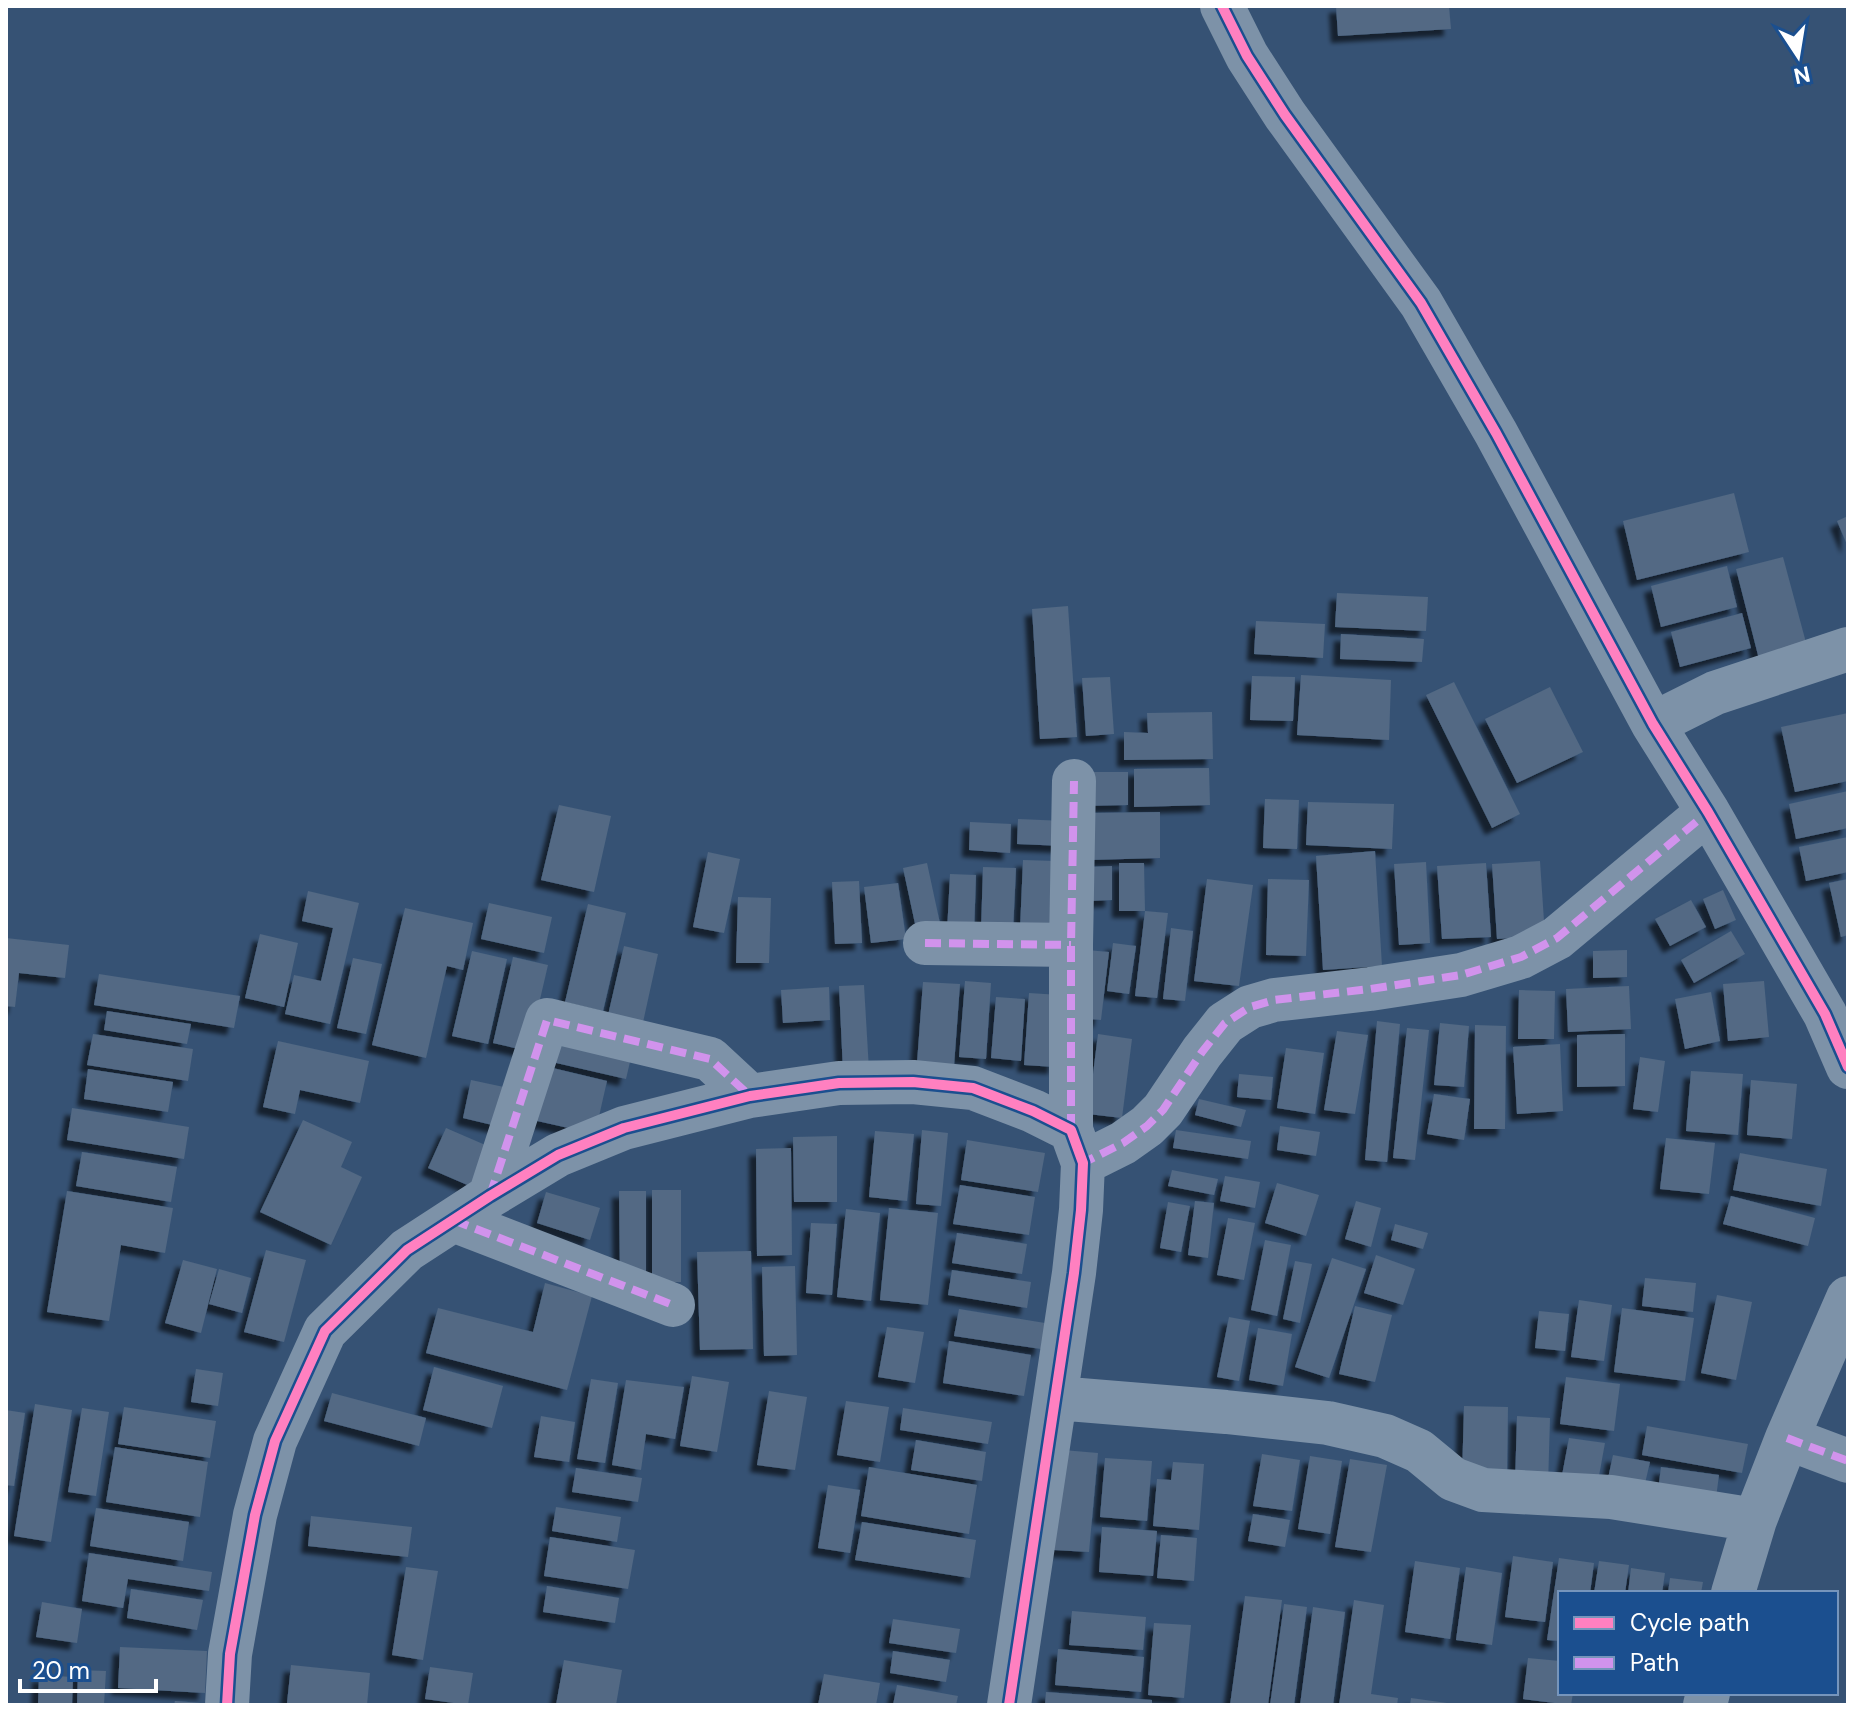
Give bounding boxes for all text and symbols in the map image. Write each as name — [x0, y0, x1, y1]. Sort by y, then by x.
north arrow — [1758, 16, 1838, 96]
text: N — [1791, 59, 1813, 91]
legend — [1558, 1591, 1838, 1695]
text: Cycle path — [1630, 1607, 1749, 1638]
scale bar — [20, 1643, 156, 1693]
text: Path — [1630, 1647, 1679, 1678]
text: 20 m — [32, 1655, 90, 1686]

